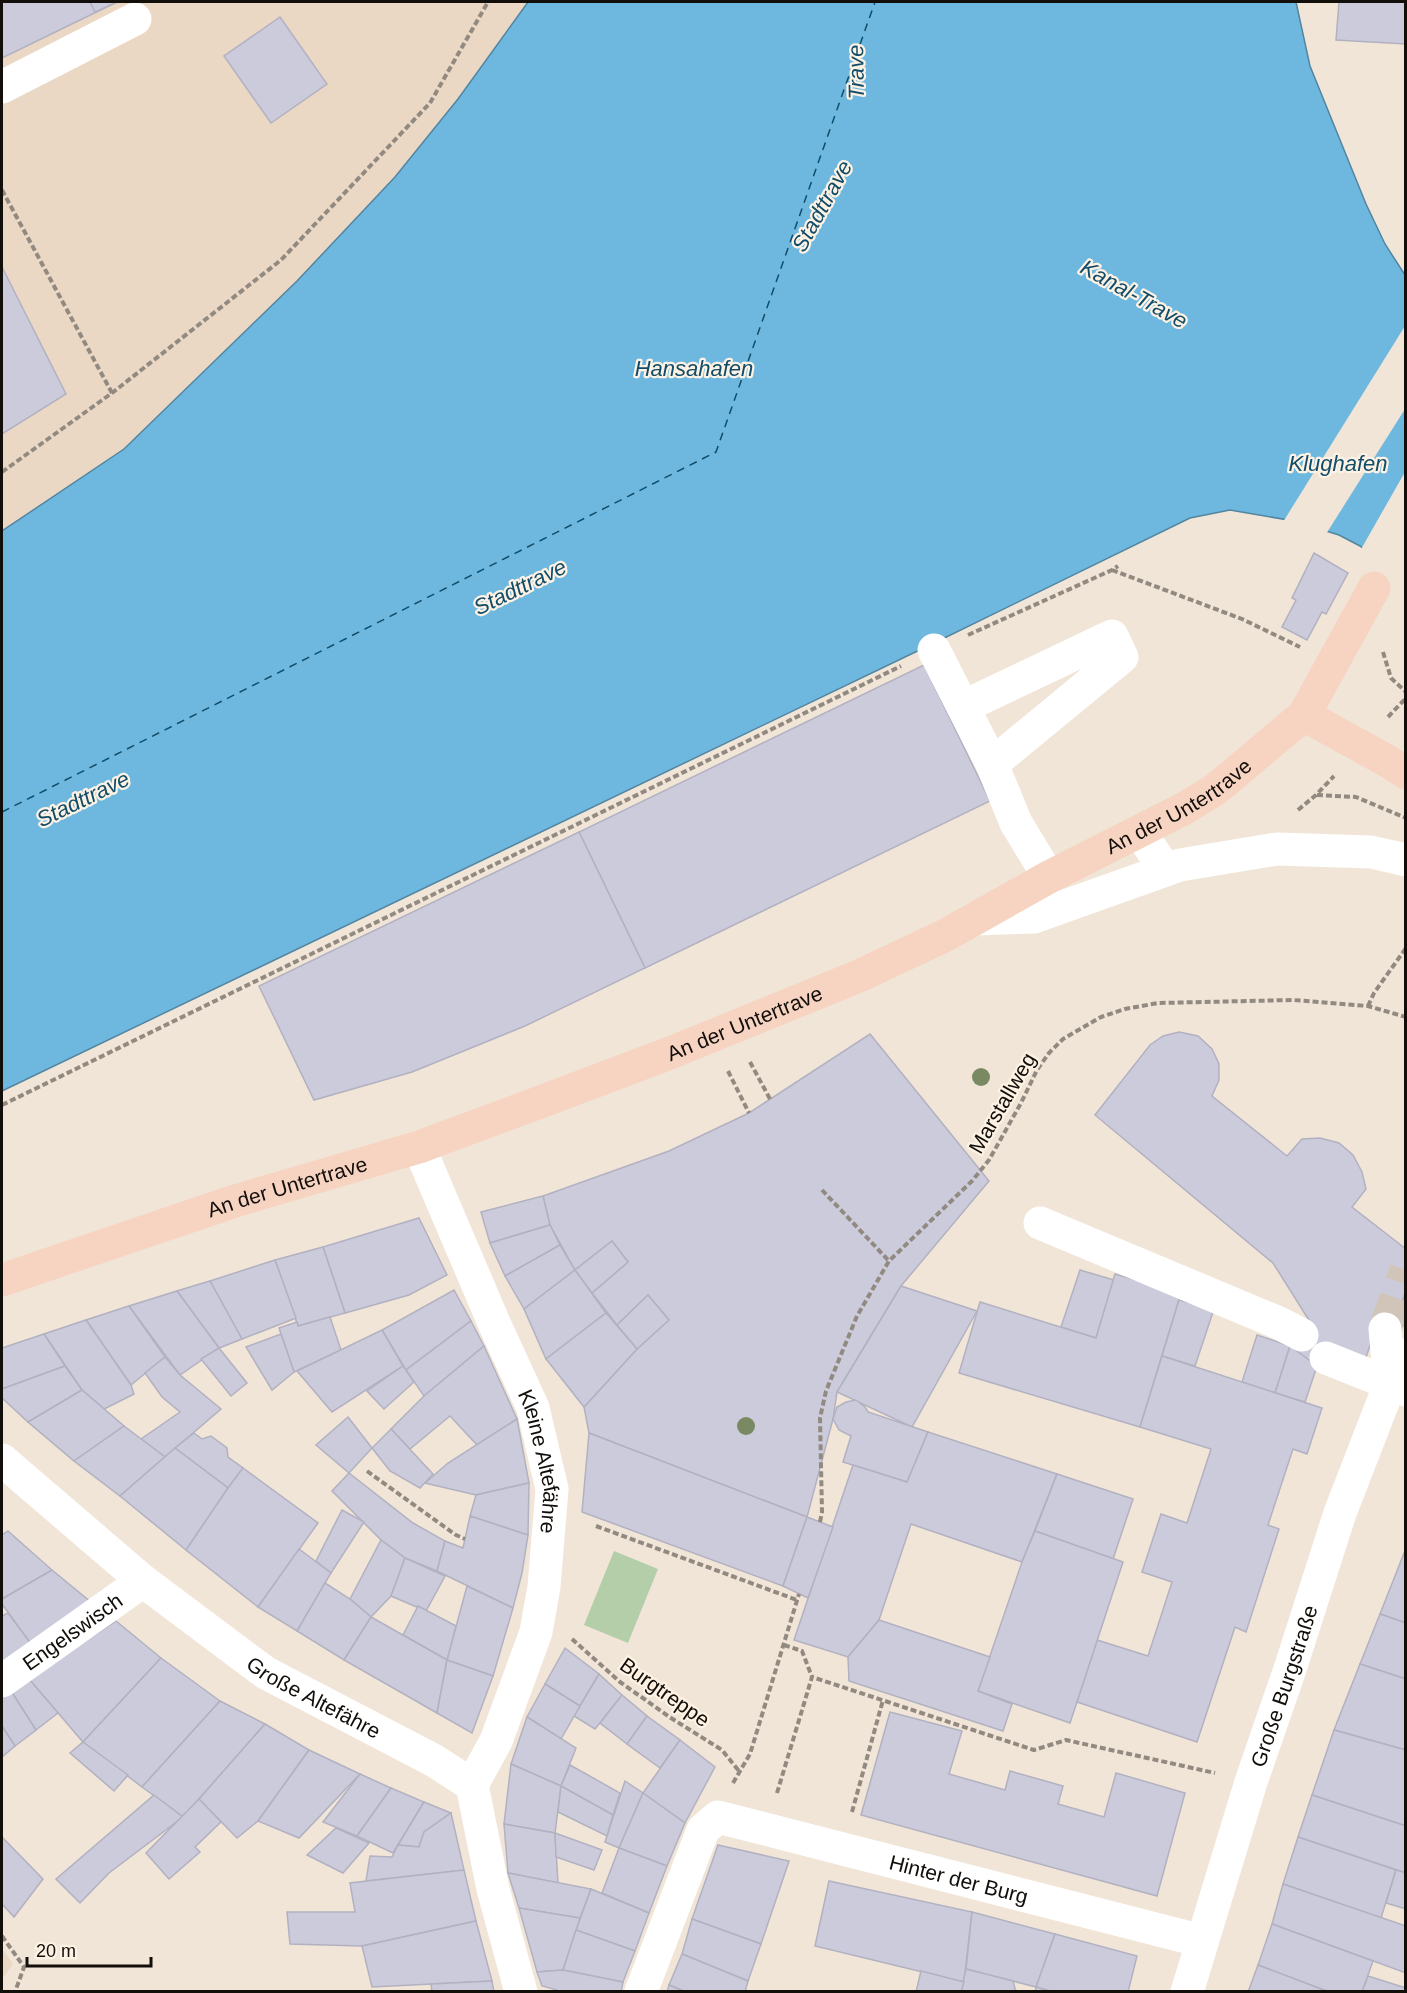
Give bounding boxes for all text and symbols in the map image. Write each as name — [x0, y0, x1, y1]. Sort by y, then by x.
water label: Trave — [843, 44, 869, 100]
water label: Stadttrave — [787, 156, 857, 256]
water label: Kanal-Trave — [1076, 254, 1192, 334]
water label: Hansahafen — [635, 356, 753, 381]
water label: Klughafen — [1288, 451, 1388, 476]
water label: Stadttrave — [469, 554, 571, 620]
street label: An der Untertrave — [1102, 753, 1255, 858]
water label: Stadttrave — [32, 766, 134, 832]
street label: An der Untertrave — [663, 981, 825, 1065]
street label: Marstallweg — [964, 1049, 1040, 1157]
street label: An der Untertrave — [204, 1151, 370, 1221]
street label: Kleine Altefähre — [514, 1386, 564, 1534]
street label: Engelswisch — [18, 1588, 126, 1674]
street label: Große Burgstraße — [1246, 1602, 1321, 1770]
street label: Große Altefähre — [243, 1651, 385, 1742]
street label: Burgtreppe — [616, 1653, 714, 1731]
street label: Hinter der Burg — [887, 1850, 1031, 1908]
scale bar — [27, 1930, 152, 1968]
text: 20 m — [36, 1941, 76, 1961]

